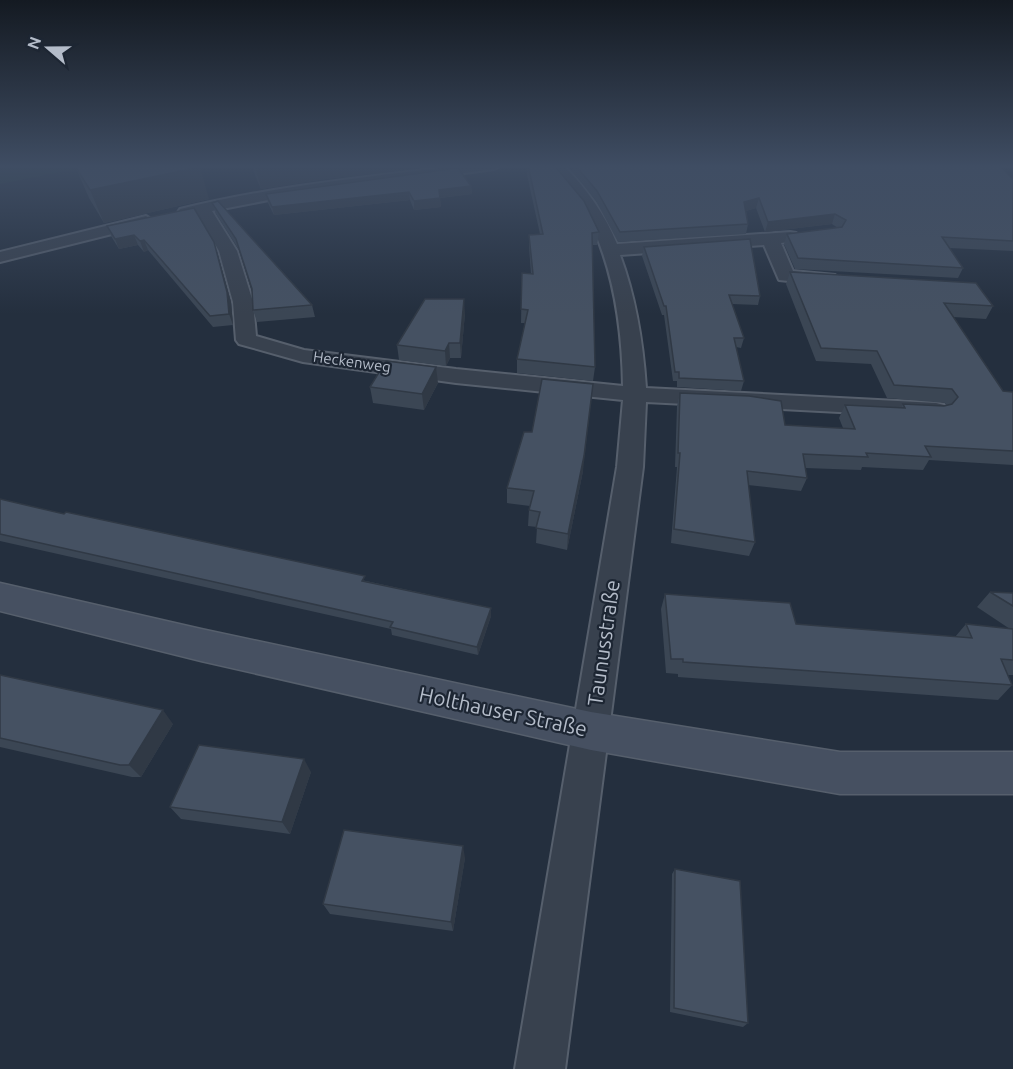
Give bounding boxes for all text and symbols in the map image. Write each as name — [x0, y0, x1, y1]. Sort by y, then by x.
north arrow — [18, 18, 78, 78]
text: N — [23, 34, 44, 52]
street label: Heckenweg — [312, 348, 392, 375]
street label: Taunusstraße — [582, 578, 624, 707]
street label: Holthauser Straße — [417, 681, 589, 741]

